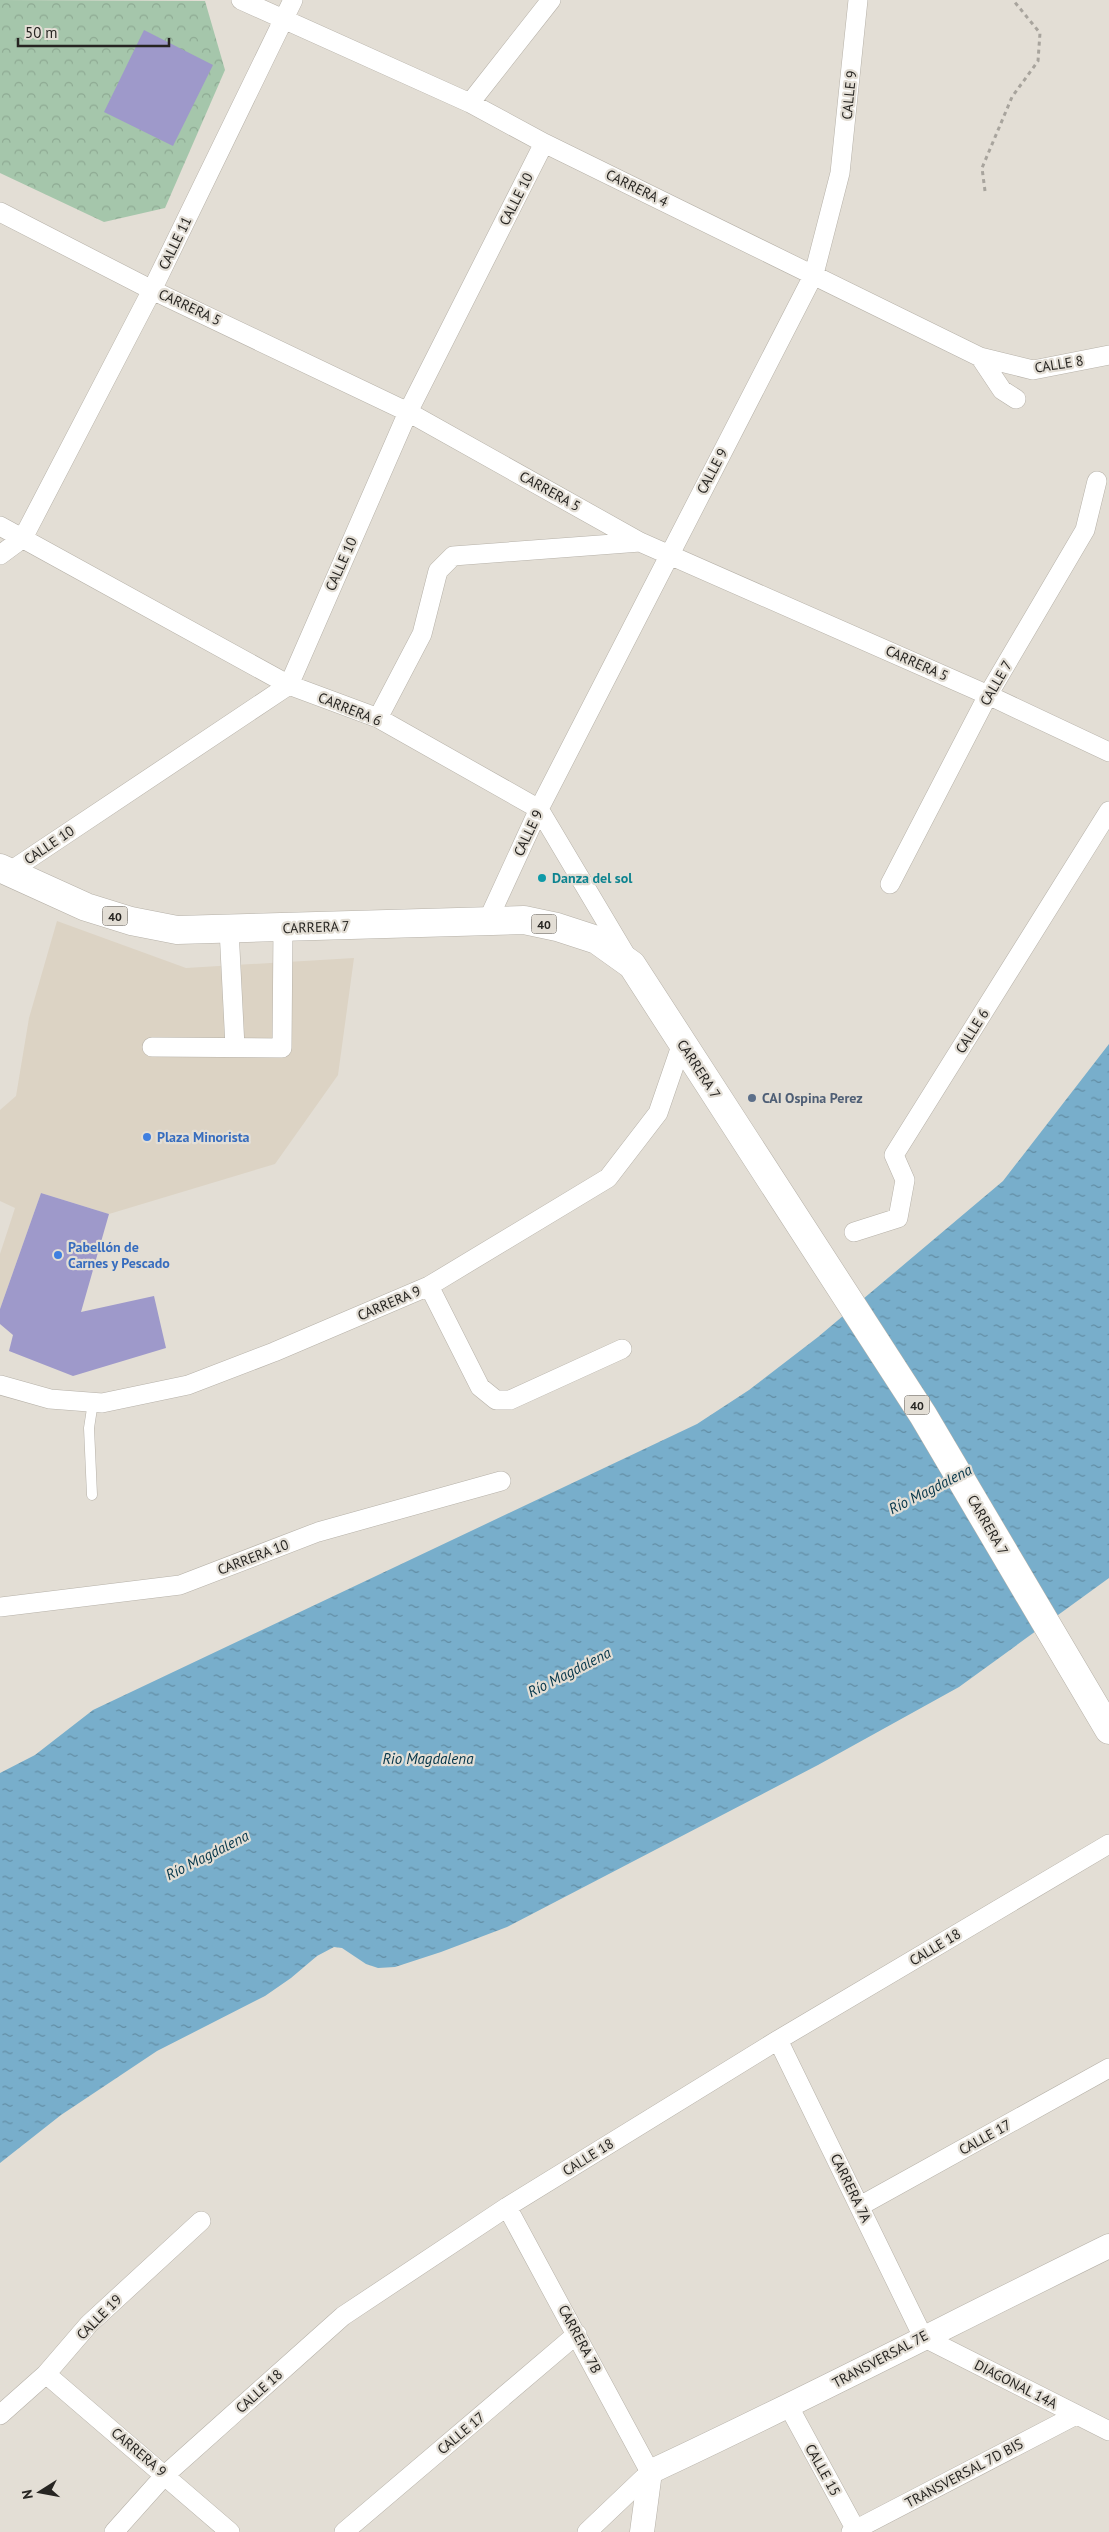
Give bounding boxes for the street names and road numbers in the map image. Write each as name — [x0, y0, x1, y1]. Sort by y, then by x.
street label: CALLE 9 — [837, 70, 861, 120]
street label: CARRERA 4 — [603, 165, 671, 211]
street label: CALLE 10 — [495, 169, 537, 228]
street label: CALLE 11 — [154, 214, 196, 272]
street label: CARRERA 5 — [156, 285, 224, 329]
street label: CALLE 8 — [1033, 351, 1085, 377]
street label: CALLE 9 — [693, 445, 731, 497]
street label: CARRERA 5 — [516, 467, 584, 515]
street label: CALLE 10 — [321, 534, 361, 594]
street label: CARRERA 5 — [883, 641, 951, 685]
street label: CALLE 7 — [976, 657, 1016, 709]
street label: CARRERA 6 — [316, 688, 384, 730]
street label: CALLE 9 — [509, 807, 547, 859]
street label: CALLE 10 — [20, 821, 78, 868]
road number: 40 — [102, 906, 128, 926]
road number: 40 — [532, 914, 556, 934]
street label: CARRERA 7 — [282, 917, 350, 937]
street label: CALLE 6 — [951, 1005, 993, 1057]
street label: CARRERA 7 — [673, 1036, 725, 1102]
street label: CARRERA 9 — [355, 1282, 423, 1324]
road number: 40 — [904, 1396, 930, 1414]
street label: CARRERA 7 — [963, 1492, 1013, 1558]
street label: CARRERA 10 — [215, 1535, 291, 1579]
street label: CALLE 18 — [906, 1925, 964, 1969]
street label: CALLE 17 — [956, 2115, 1014, 2159]
street label: CALLE 18 — [559, 2134, 617, 2180]
street label: CARRERA 7A — [827, 2151, 876, 2226]
street label: CALLE 19 — [73, 2291, 125, 2343]
street label: CARRERA 7B — [554, 2302, 606, 2376]
street label: TRANSVERSAL 7E — [829, 2326, 931, 2392]
street label: DIAGONAL 14A — [972, 2355, 1061, 2413]
street label: CALLE 18 — [232, 2365, 286, 2417]
street label: CALLE 17 — [433, 2408, 489, 2458]
street label: CARRERA 9 — [108, 2424, 170, 2480]
street label: TRANSVERSAL 7D BIS — [902, 2434, 1026, 2512]
street label: CALLE 15 — [801, 2441, 845, 2499]

